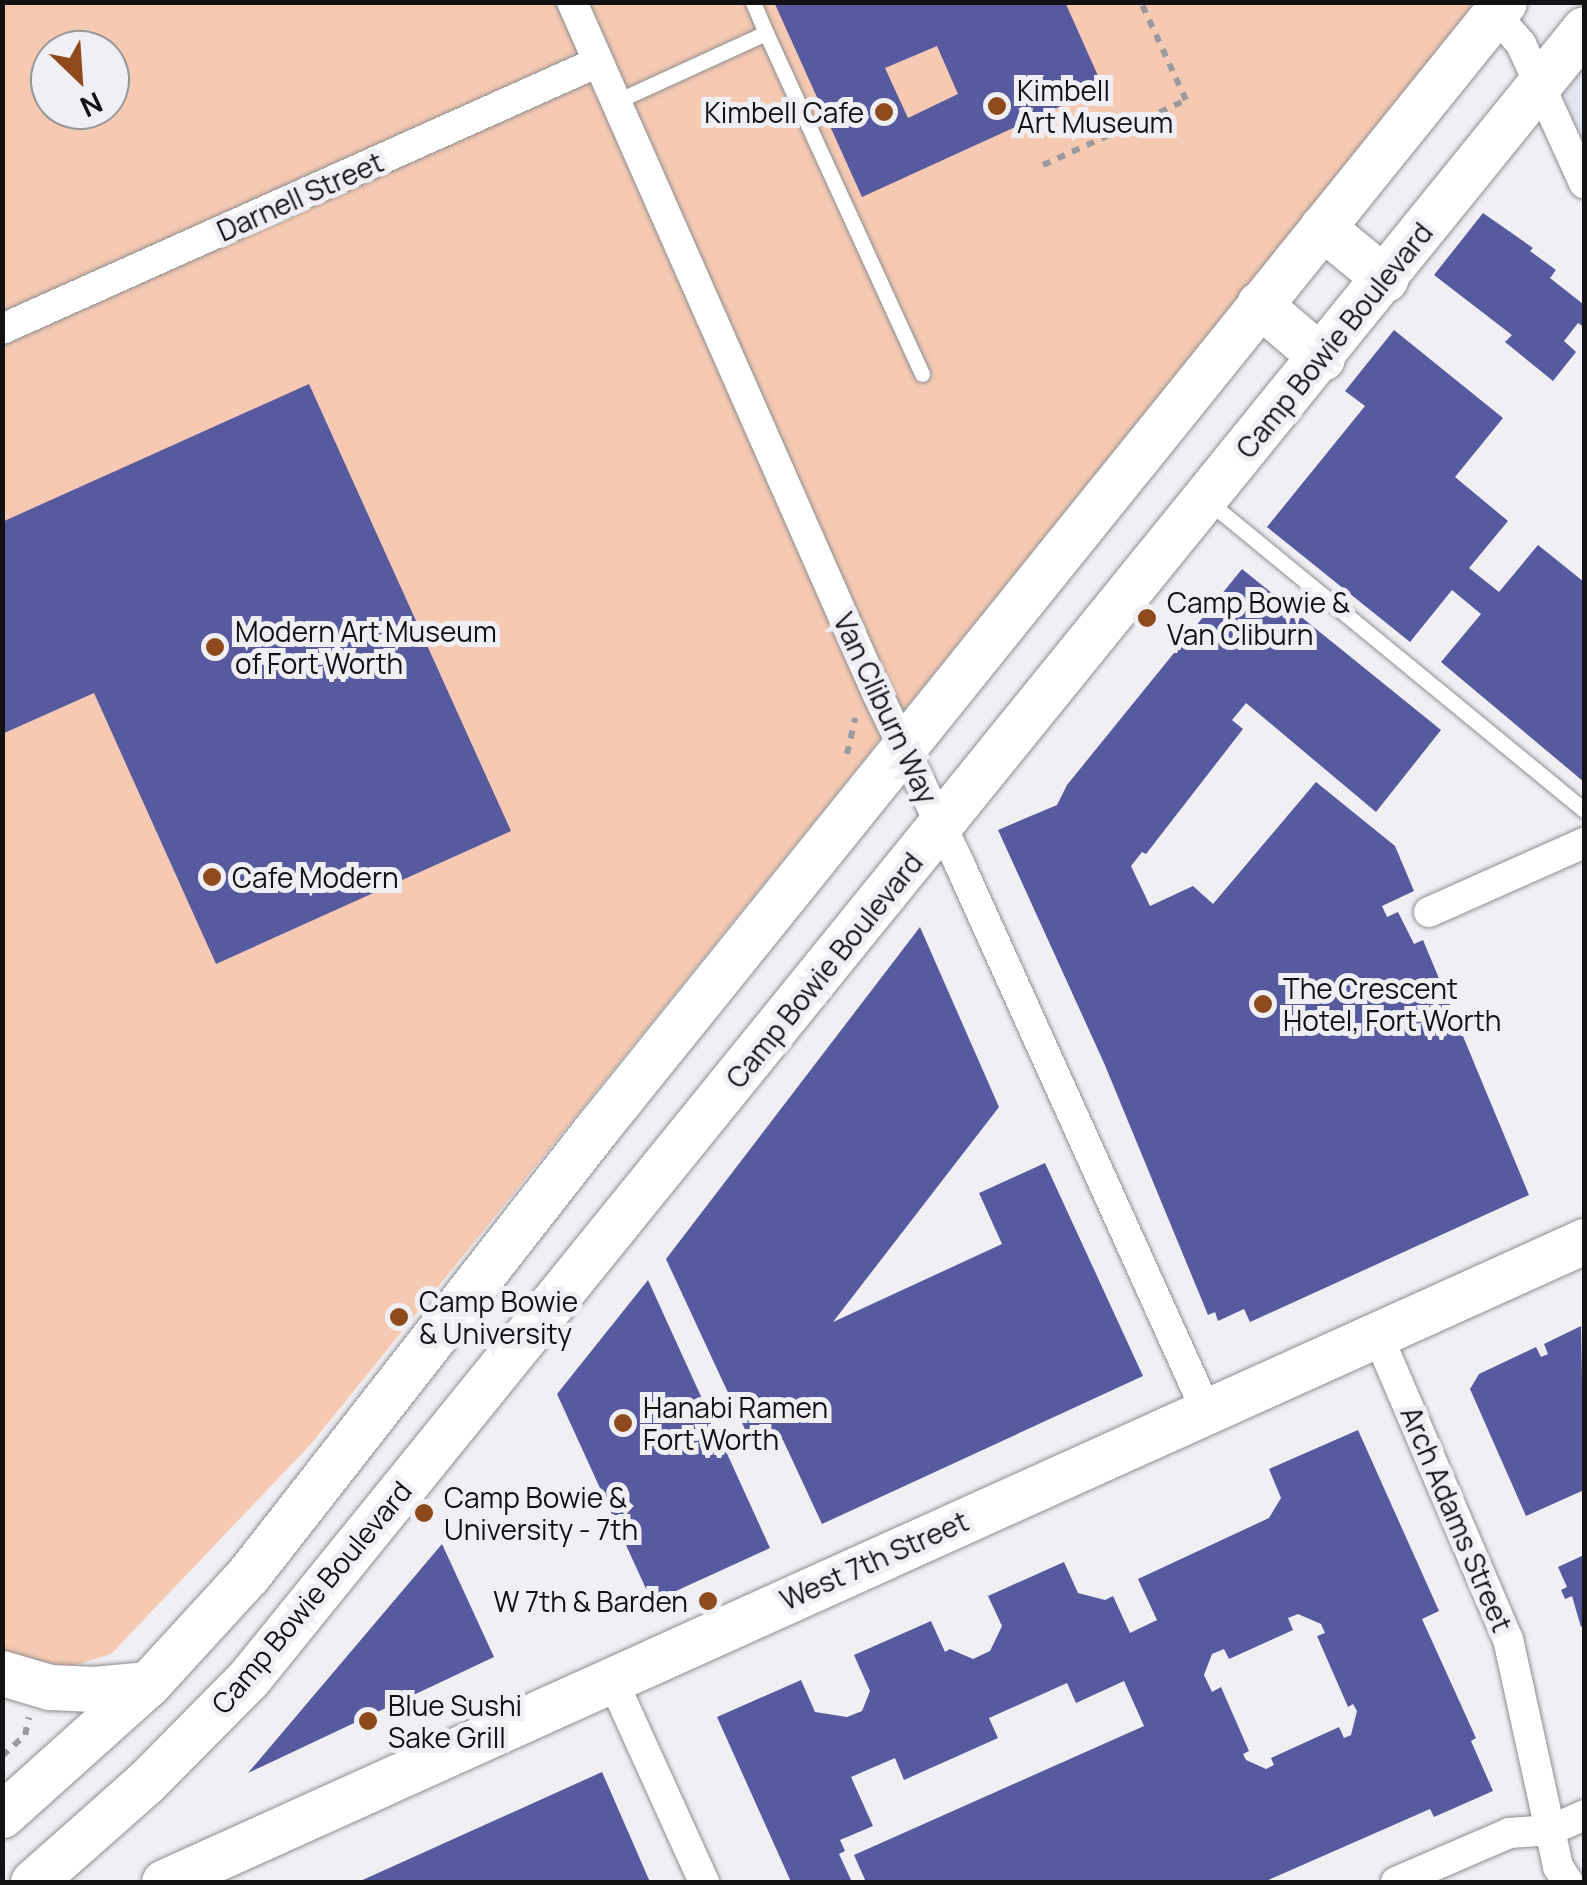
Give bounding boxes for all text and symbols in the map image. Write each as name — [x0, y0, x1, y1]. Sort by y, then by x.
north arrow — [30, 30, 130, 130]
place label: Kimbell Art Museum — [1017, 73, 1173, 139]
text: N — [75, 84, 109, 127]
place label: Kimbell Cafe — [704, 95, 864, 129]
marker: Kimbell Art Museum — [986, 95, 1008, 117]
marker: Kimbell Cafe — [873, 101, 895, 123]
street label: Darnell Street — [212, 144, 388, 248]
street label: Camp Bowie Boulevard — [1229, 216, 1439, 464]
place label: Camp Bowie & Van Cliburn — [1167, 585, 1350, 651]
street label: Van Cliburn Way — [827, 607, 945, 809]
marker: Camp Bowie & Van Cliburn — [1136, 607, 1158, 629]
place label: Modern Art Museum of Fort Worth — [235, 614, 497, 680]
marker: Modern Art Museum of Fort Worth — [204, 636, 226, 658]
street label: Camp Bowie Boulevard — [719, 846, 929, 1094]
place label: Cafe Modern — [232, 860, 399, 894]
marker: Cafe Modern — [201, 866, 223, 888]
place label: The Crescent Hotel, Fort Worth — [1283, 971, 1501, 1037]
marker: The Crescent Hotel, Fort Worth — [1252, 993, 1274, 1015]
place label: Camp Bowie & University — [419, 1284, 578, 1350]
marker: Camp Bowie & University — [388, 1306, 410, 1328]
place label: Hanabi Ramen Fort Worth — [643, 1390, 828, 1456]
street label: Arch Adams Street — [1394, 1401, 1520, 1637]
marker: Hanabi Ramen Fort Worth — [612, 1412, 634, 1434]
street label: Camp Bowie Boulevard — [204, 1474, 418, 1720]
place label: Camp Bowie & University - 7th — [444, 1480, 638, 1546]
marker: Camp Bowie & University - 7th — [413, 1502, 435, 1524]
street label: West 7th Street — [775, 1504, 973, 1616]
place label: W 7th & Barden — [493, 1584, 688, 1618]
marker: W 7th & Barden — [697, 1590, 719, 1612]
place label: Blue Sushi Sake Grill — [388, 1688, 522, 1754]
marker: Blue Sushi Sake Grill — [357, 1710, 379, 1732]

